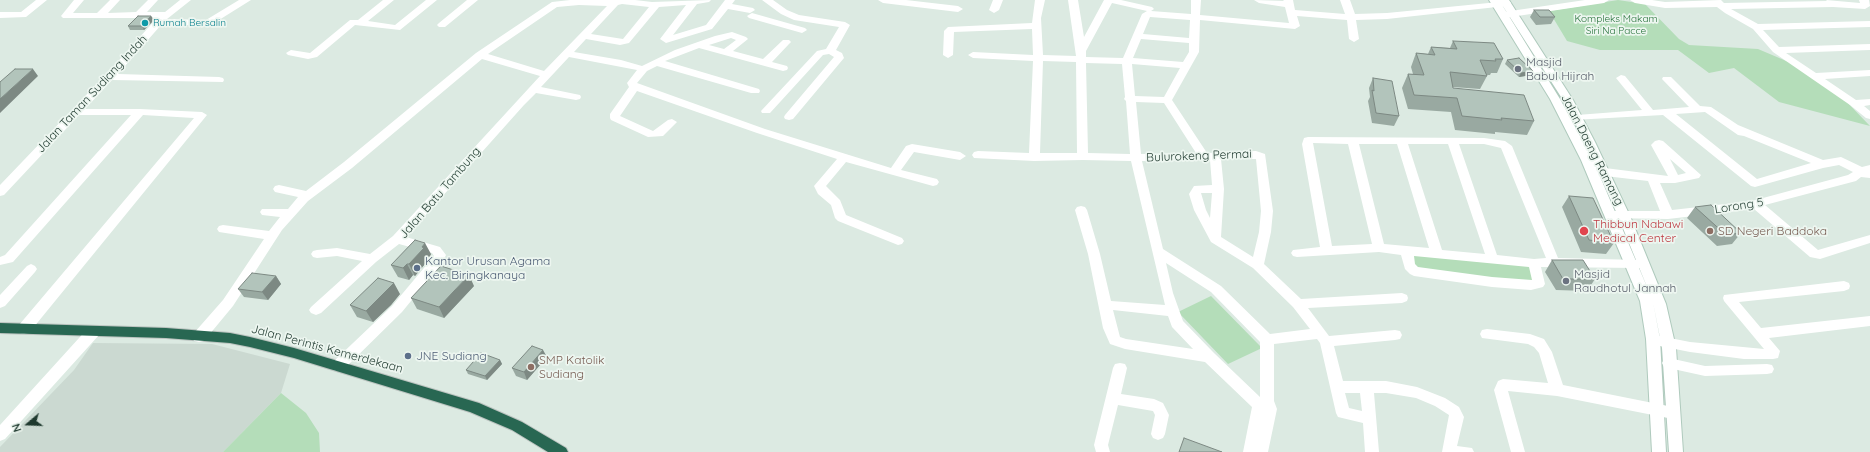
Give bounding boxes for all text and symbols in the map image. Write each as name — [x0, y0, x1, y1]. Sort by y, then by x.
park label: Kompleks Makam Siri Na Pacce — [1574, 13, 1658, 36]
place label: Rumah Bersalin — [153, 17, 226, 29]
marker: Rumah Bersalin — [140, 18, 150, 28]
street label: Jalan Taman Sudiang Indah — [34, 32, 150, 156]
place label: Masjid Babul Hijrah — [1526, 55, 1594, 83]
marker: Masjid Babul Hijrah — [1513, 64, 1523, 74]
street label: Jalan Daeng Ramang — [1558, 92, 1626, 208]
street label: Jalan Batu Tambung — [396, 144, 484, 242]
street label: Bulurokeng Permai — [1146, 147, 1252, 165]
street label: Lorong 5 — [1713, 195, 1765, 217]
place label: Thibbun Nabawi Medical Center — [1593, 217, 1683, 245]
place label: SD Negeri Baddoka — [1718, 224, 1827, 238]
marker: Thibbun Nabawi Medical Center — [1578, 225, 1590, 237]
marker: SD Negeri Baddoka — [1705, 226, 1715, 236]
place label: Kantor Urusan Agama Kec. Biringkanaya — [425, 254, 550, 282]
marker: Kantor Urusan Agama Kec. Biringkanaya — [412, 263, 422, 273]
place label: Masjid Raudhotul Jannah — [1574, 267, 1676, 295]
marker: Masjid Raudhotul Jannah — [1561, 276, 1571, 286]
street label: Jalan Perintis Kemerdekaan — [250, 322, 404, 376]
place label: JNE Sudiang — [416, 349, 487, 363]
marker: JNE Sudiang — [403, 351, 413, 361]
place label: SMP Katolik Sudiang — [539, 353, 604, 381]
marker: SMP Katolik Sudiang — [526, 362, 536, 372]
north arrow — [8, 404, 48, 444]
text: N — [9, 422, 25, 434]

